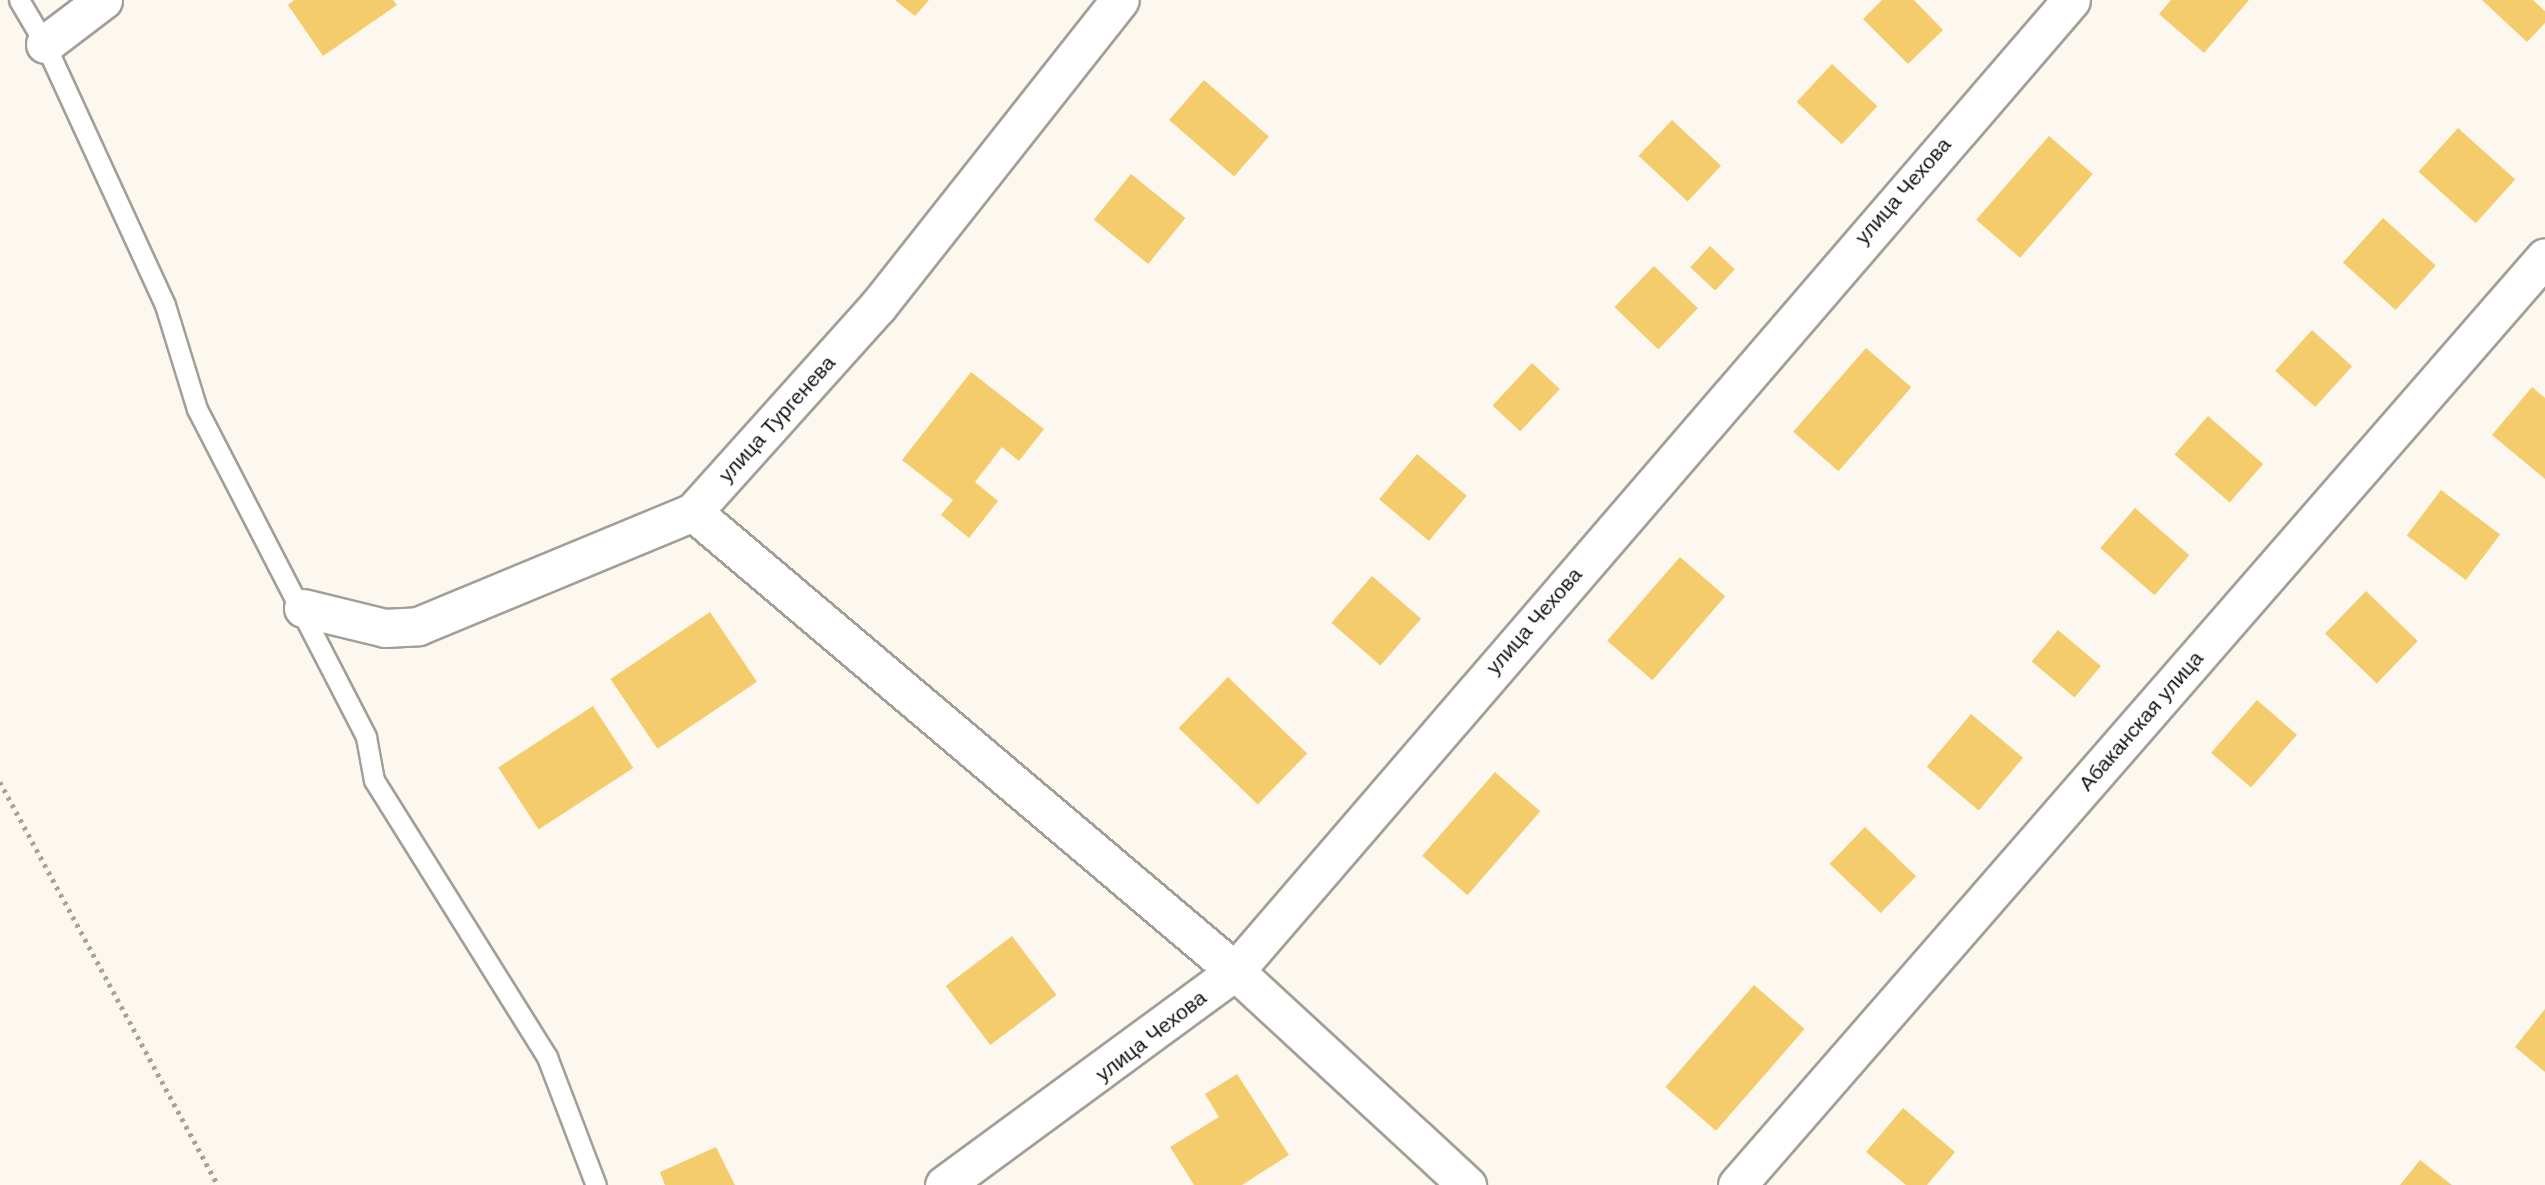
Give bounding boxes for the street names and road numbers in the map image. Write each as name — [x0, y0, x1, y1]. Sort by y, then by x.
street label: улица Чехова — [1850, 132, 1956, 250]
street label: улица Тургенева — [713, 350, 841, 488]
street label: улица Чехова — [1481, 562, 1587, 680]
street label: Абаканская улица — [2073, 646, 2209, 796]
street label: улица Чехова — [1091, 985, 1211, 1087]

